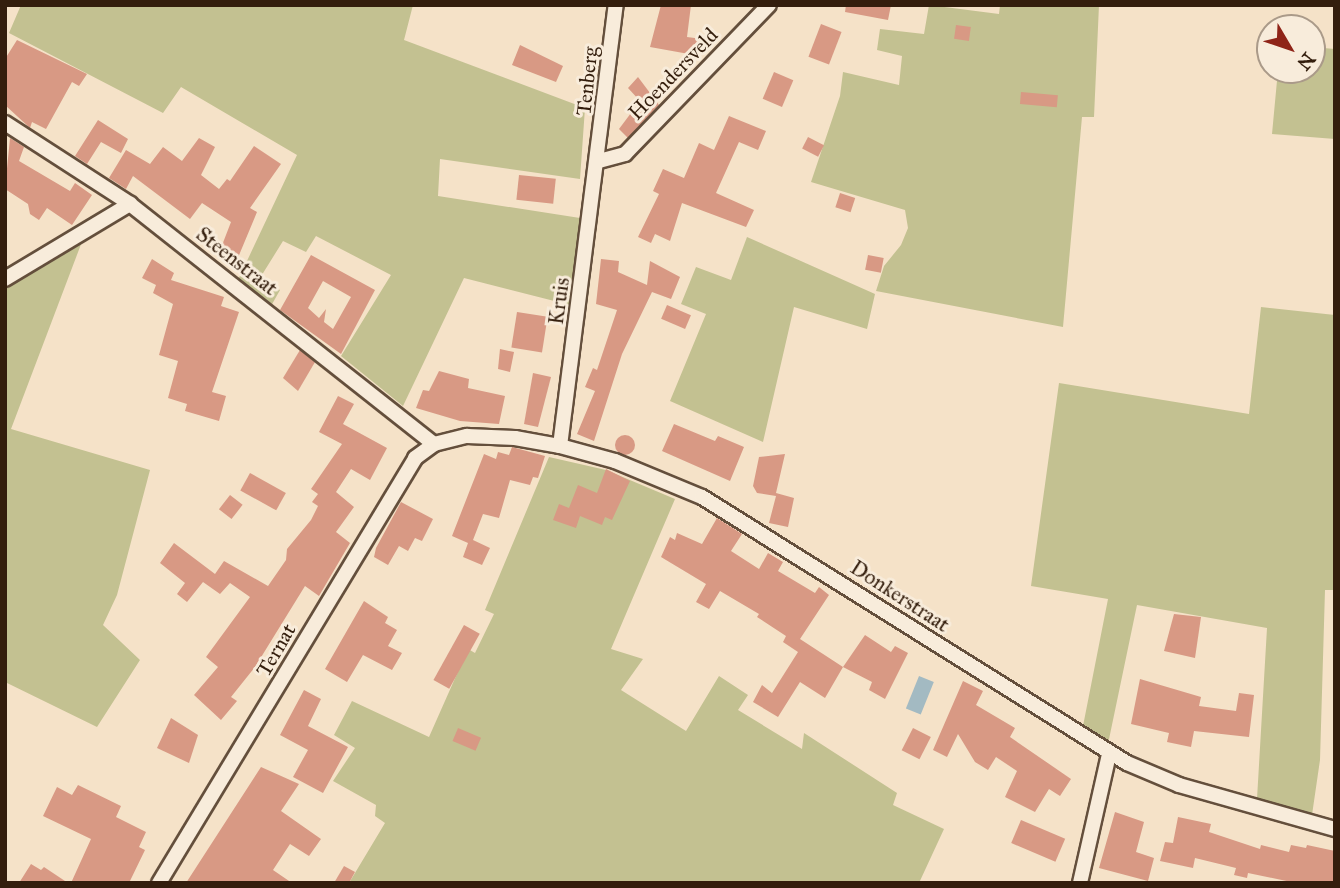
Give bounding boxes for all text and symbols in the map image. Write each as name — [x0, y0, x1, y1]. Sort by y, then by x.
north arrow — [1256, 14, 1326, 84]
street label: Hoendersveld — [623, 23, 723, 125]
street label: Tenberg — [571, 45, 603, 117]
text: N — [1292, 48, 1320, 75]
street label: Steenstraat — [191, 221, 283, 301]
street label: Kruis — [543, 276, 575, 326]
street label: Donkerstraat — [846, 555, 954, 637]
street label: Ternat — [251, 619, 301, 681]

